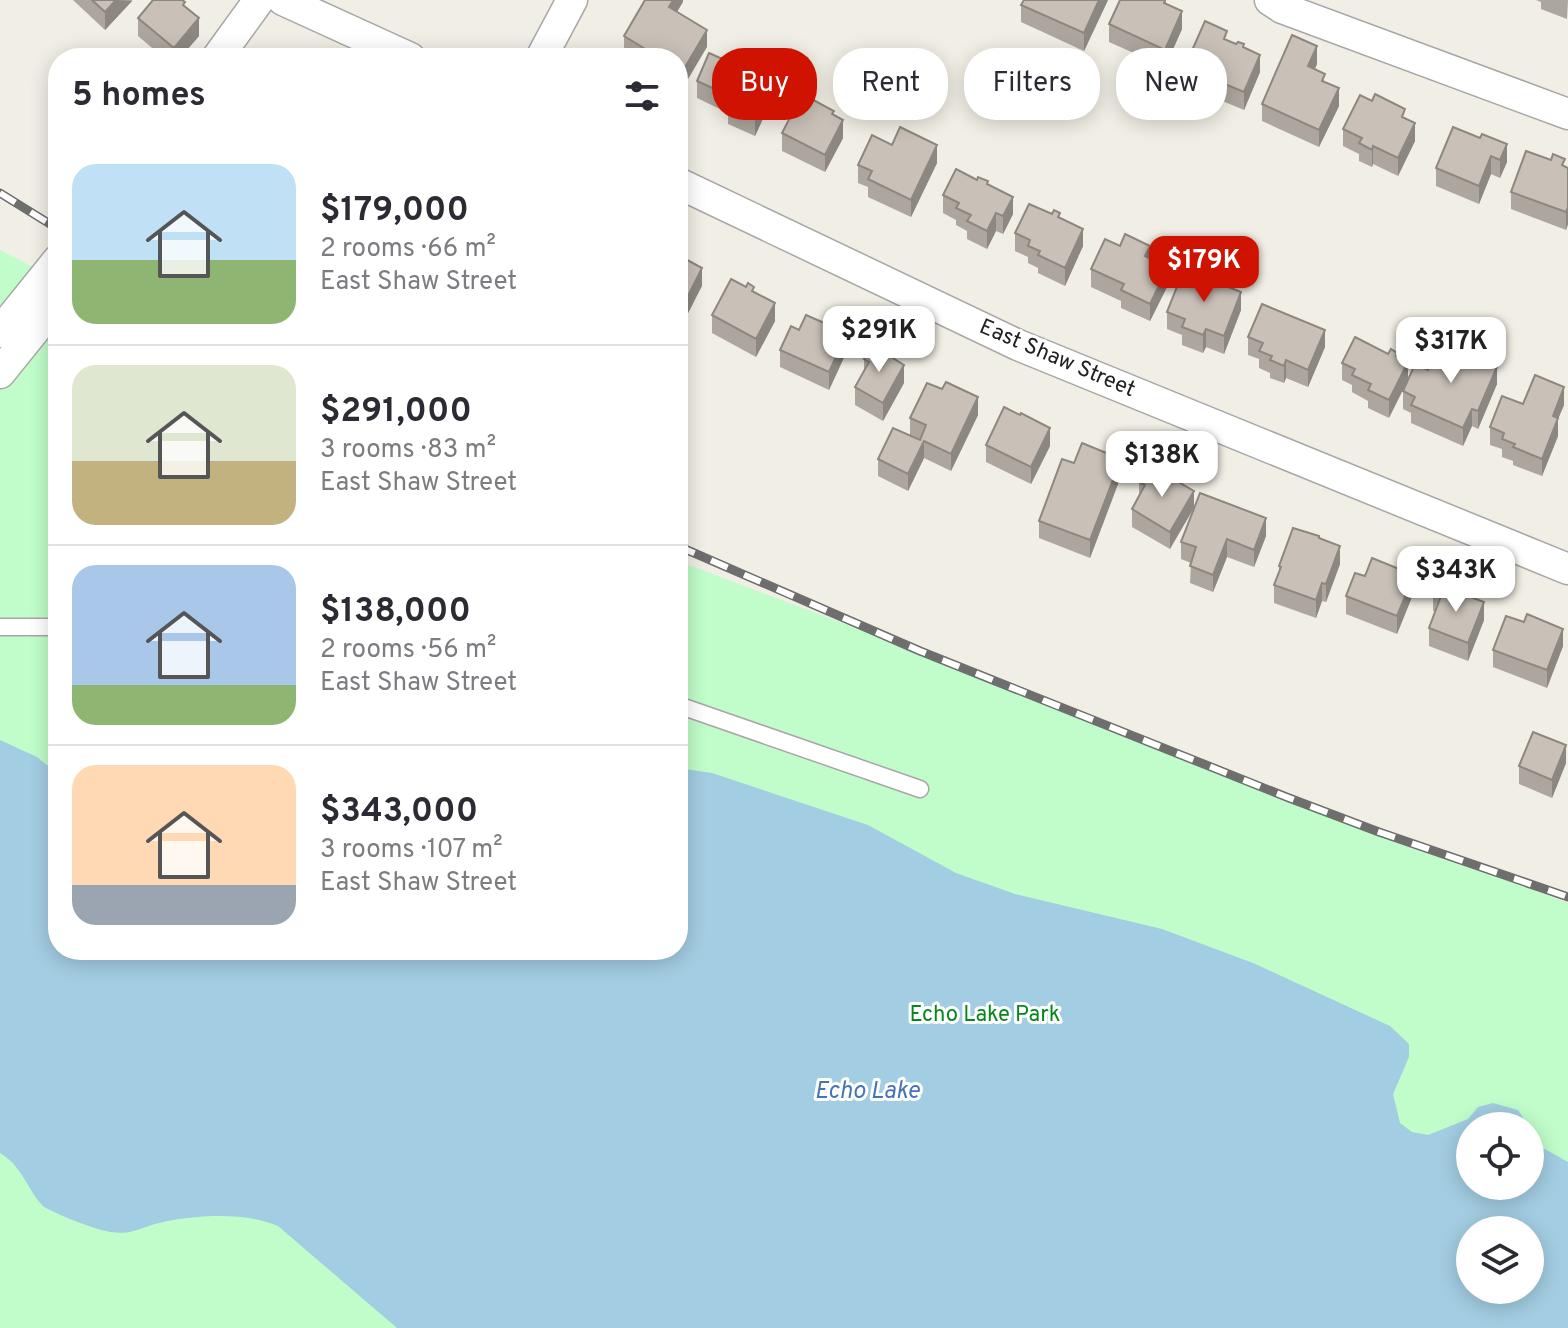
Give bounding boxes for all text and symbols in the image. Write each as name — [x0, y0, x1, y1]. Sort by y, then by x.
chip: Buy — [712, 48, 817, 120]
chip: Rent — [833, 48, 948, 120]
chip: Filters — [964, 48, 1100, 120]
chip: New — [1116, 48, 1227, 120]
icon: filters — [620, 74, 664, 118]
text: 5 homes — [72, 75, 206, 118]
text: $179,000 — [320, 190, 469, 233]
icon: home — [136, 196, 232, 292]
text: 2 rooms · 66 m² — [320, 233, 496, 266]
pin: $179K — [1148, 236, 1260, 304]
text: $179K — [1167, 245, 1241, 278]
text: East Shaw Street — [320, 266, 517, 299]
pin: $291K — [823, 306, 935, 374]
street label: East Shaw Street — [975, 314, 1139, 404]
text: $291K — [841, 315, 917, 348]
pin: $317K — [1395, 317, 1507, 385]
text: $317K — [1414, 326, 1488, 359]
text: $291,000 — [320, 391, 472, 434]
icon: home — [136, 397, 232, 493]
pin: $138K — [1106, 431, 1218, 499]
text: 3 rooms · 83 m² — [320, 434, 496, 467]
text: $138K — [1124, 440, 1200, 473]
text: East Shaw Street — [320, 467, 517, 500]
pin: $343K — [1400, 546, 1512, 614]
text: $343K — [1415, 555, 1497, 588]
text: $138,000 — [320, 591, 471, 634]
icon: home — [136, 597, 232, 693]
text: 2 rooms · 56 m² — [320, 634, 496, 667]
text: East Shaw Street — [320, 667, 517, 700]
text: $343,000 — [320, 791, 478, 834]
icon: home — [136, 797, 232, 893]
text: 3 rooms · 107 m² — [320, 834, 503, 867]
text: East Shaw Street — [320, 867, 517, 900]
park label: Echo Lake Park — [910, 1002, 1060, 1029]
water label: Echo Lake — [814, 1077, 920, 1107]
map controls — [1456, 1112, 1544, 1304]
button: locate — [1456, 1112, 1544, 1200]
button: layers — [1456, 1216, 1544, 1304]

